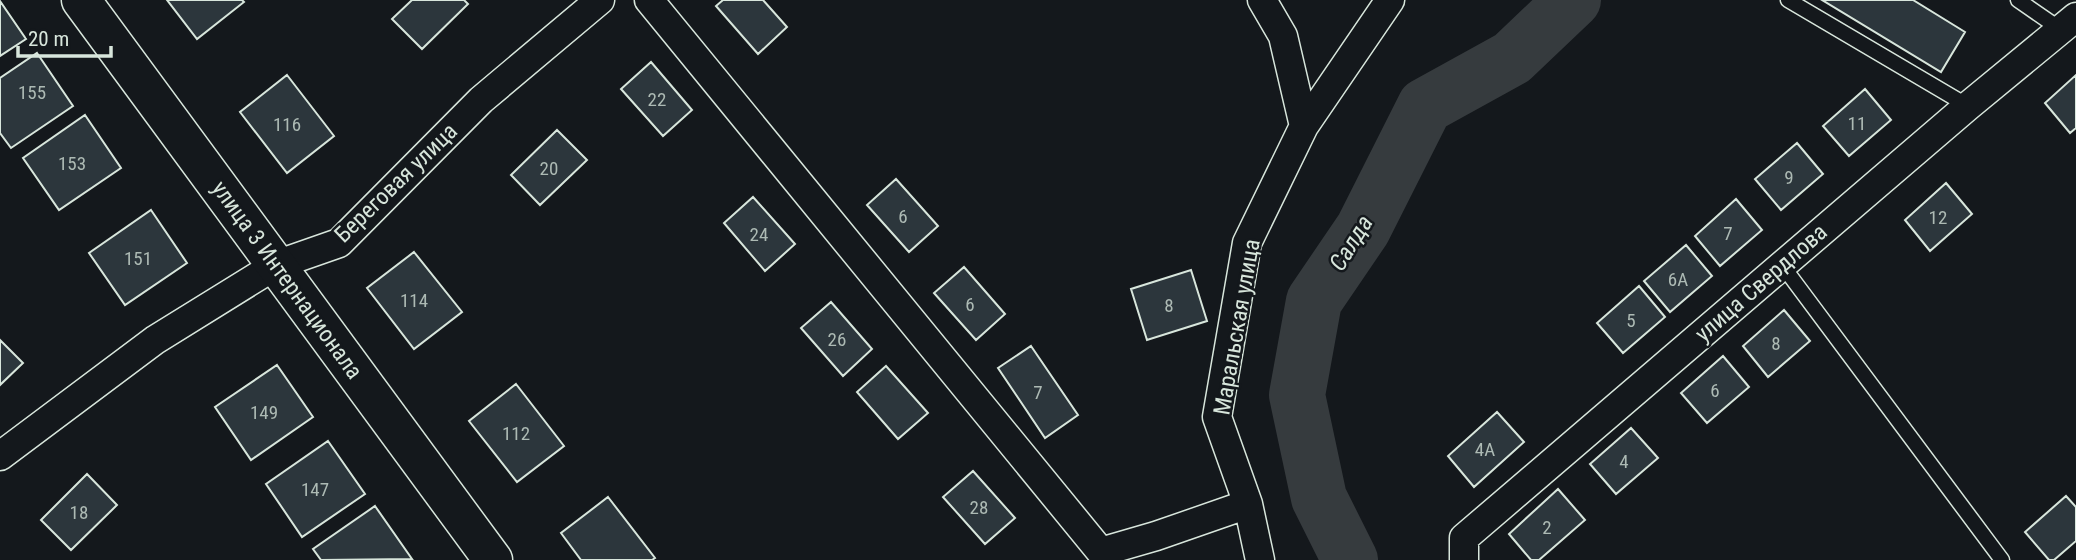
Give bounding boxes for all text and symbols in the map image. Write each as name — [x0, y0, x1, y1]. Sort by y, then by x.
scale bar — [18, 14, 110, 58]
text: 20 m — [28, 27, 69, 51]
house number: 155 — [18, 81, 46, 104]
house number: 22 — [648, 88, 666, 111]
house number: 11 — [1848, 112, 1866, 135]
house number: 116 — [273, 113, 301, 136]
street label: Береговая улица — [329, 118, 463, 248]
house number: 153 — [58, 152, 86, 175]
house number: 20 — [540, 157, 558, 180]
house number: 9 — [1784, 166, 1794, 189]
street label: улица 3 Интернационала — [206, 176, 368, 384]
house number: 6 — [898, 205, 908, 228]
house number: 12 — [1929, 206, 1947, 229]
water label: Салда — [1323, 210, 1379, 276]
street label: улица Свердлова — [1690, 218, 1832, 348]
house number: 7 — [1723, 222, 1733, 245]
house number: 24 — [750, 223, 768, 246]
street label: Маральская улица — [1208, 237, 1266, 417]
house number: 151 — [124, 247, 152, 270]
house number: 6А — [1668, 268, 1688, 291]
house number: 114 — [400, 289, 428, 312]
house number: 6 — [965, 293, 975, 316]
house number: 8 — [1164, 294, 1174, 317]
house number: 5 — [1626, 309, 1636, 332]
house number: 26 — [828, 328, 846, 351]
house number: 8 — [1771, 332, 1781, 355]
house number: 6 — [1710, 379, 1720, 402]
house number: 7 — [1033, 381, 1043, 404]
house number: 149 — [250, 401, 278, 424]
house number: 112 — [502, 422, 530, 445]
house number: 4А — [1475, 438, 1495, 461]
house number: 4 — [1619, 450, 1629, 473]
house number: 147 — [301, 478, 329, 501]
house number: 28 — [970, 496, 988, 519]
house number: 18 — [70, 501, 88, 524]
house number: 2 — [1542, 516, 1552, 539]

